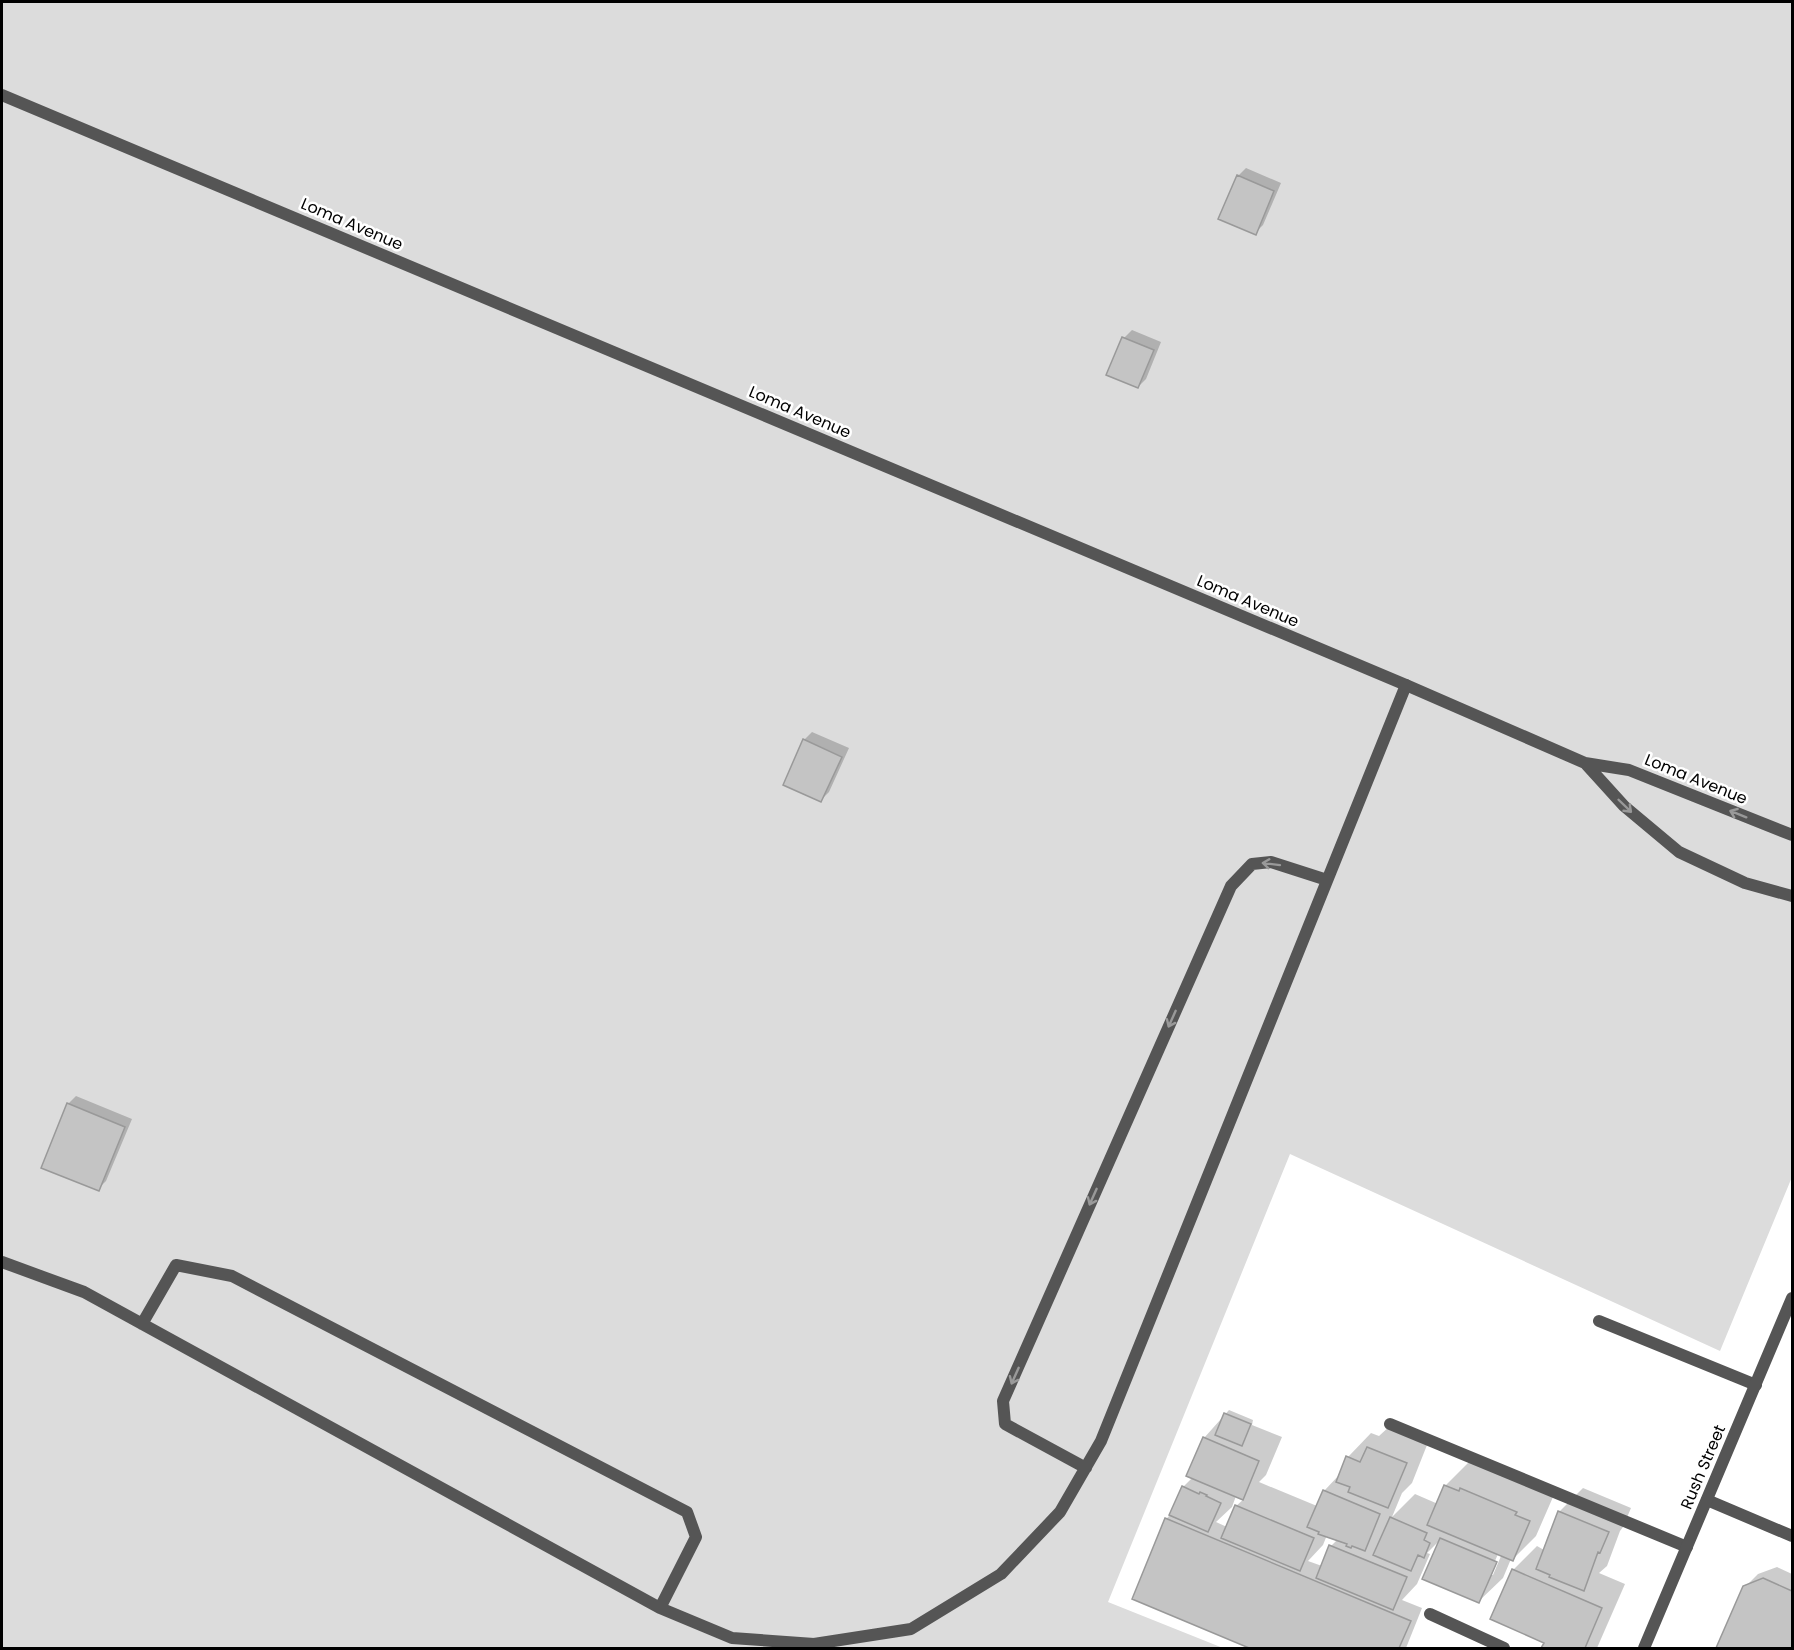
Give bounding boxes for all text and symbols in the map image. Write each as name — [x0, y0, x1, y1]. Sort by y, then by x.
street label: Loma Avenue — [297, 192, 407, 256]
street label: Loma Avenue — [745, 380, 855, 444]
street label: Loma Avenue — [1193, 569, 1303, 633]
street label: Loma Avenue — [1641, 748, 1751, 810]
one-way arrow — [1617, 798, 1632, 813]
one-way arrow — [1729, 808, 1748, 819]
one-way arrow — [1262, 858, 1281, 869]
one-way arrow — [1166, 1009, 1178, 1027]
one-way arrow — [1087, 1188, 1099, 1206]
one-way arrow — [1008, 1366, 1020, 1384]
street label: Rush Street — [1675, 1421, 1731, 1513]

